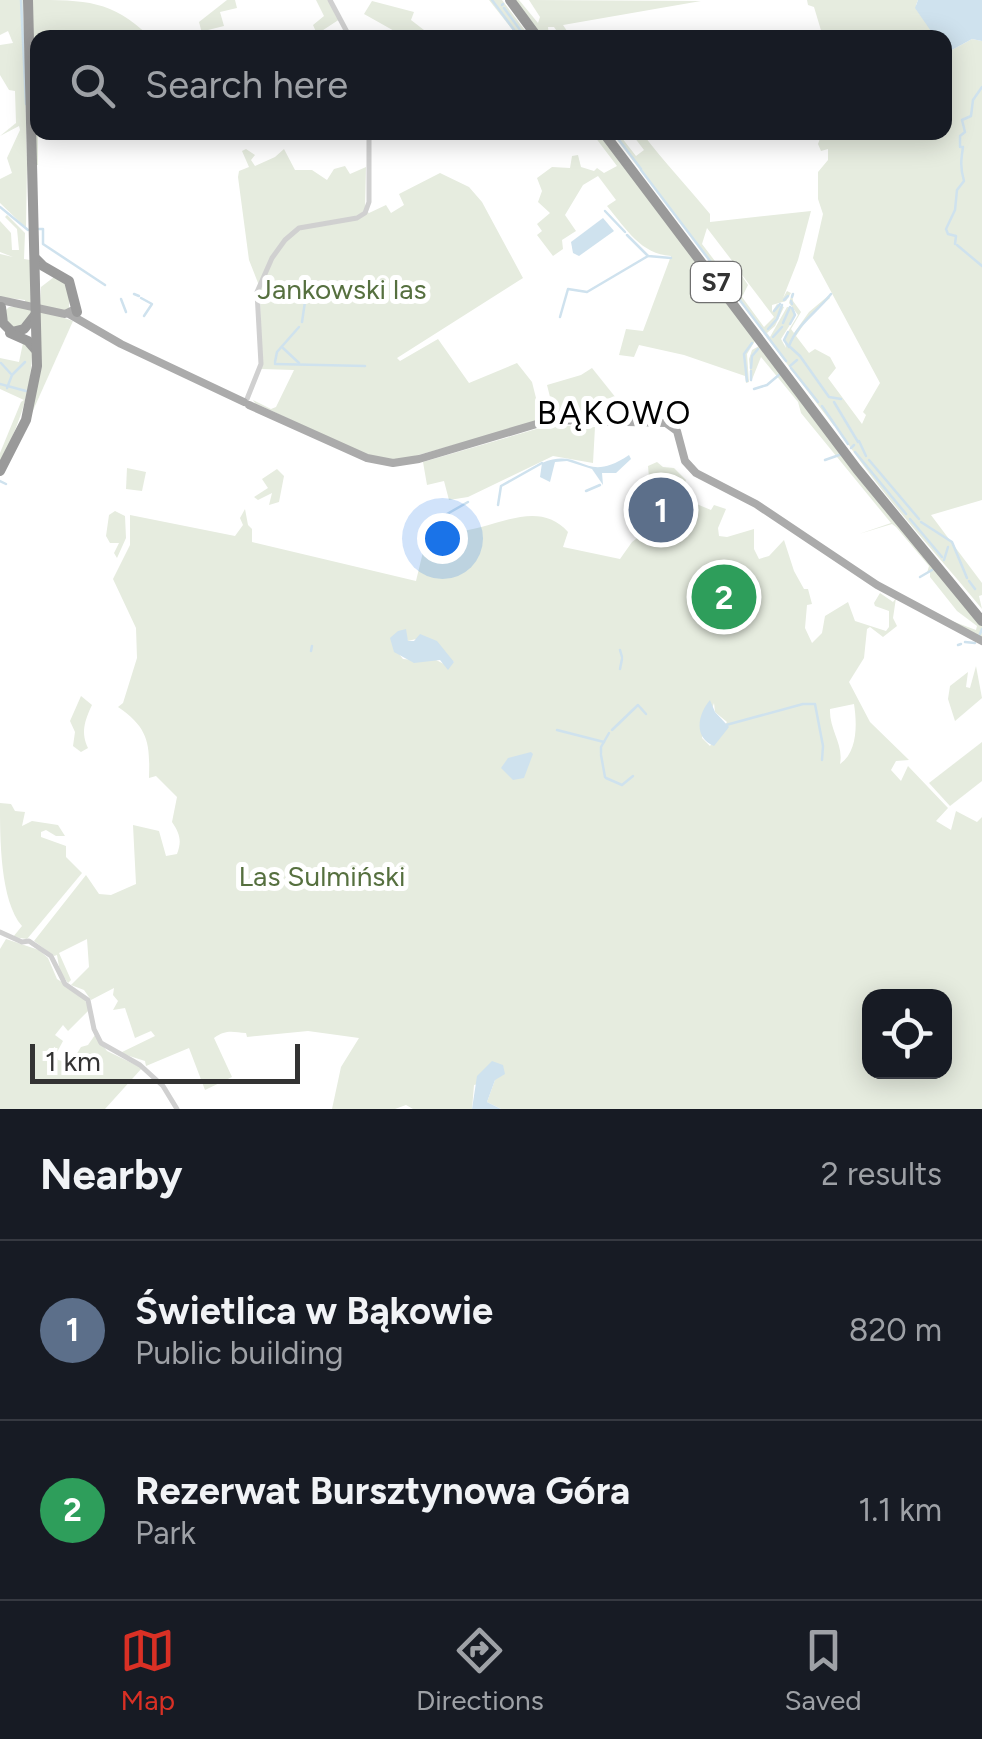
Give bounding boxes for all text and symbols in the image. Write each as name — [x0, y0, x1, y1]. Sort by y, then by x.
search box — [30, 30, 952, 140]
icon: search — [65, 58, 120, 113]
text: Search here — [145, 62, 348, 108]
road number: S7 — [691, 262, 741, 302]
park label: Jankowski las — [258, 272, 426, 306]
district label: BĄKOWO — [537, 394, 693, 432]
pin: 1 — [628, 472, 694, 548]
your location — [417, 513, 468, 564]
pin: 2 — [692, 560, 756, 634]
park label: Las Sulmiński — [239, 859, 405, 893]
map controls — [862, 989, 952, 1079]
button: locate — [862, 989, 952, 1079]
scale bar — [30, 1039, 300, 1084]
text: 1 km — [45, 1044, 101, 1078]
text: Nearby — [40, 1149, 182, 1200]
text: 2 results — [821, 1155, 942, 1193]
text: Świetlica w Bąkowie — [135, 1288, 493, 1334]
text: 1 — [66, 1311, 79, 1349]
text: 820 m — [849, 1311, 942, 1349]
text: Public building — [135, 1334, 344, 1372]
text: Rezerwat Bursztynowa Góra — [135, 1468, 630, 1514]
text: 2 — [63, 1491, 82, 1529]
text: 1.1 km — [858, 1491, 942, 1529]
text: Park — [135, 1514, 196, 1552]
tab: Map — [120, 1623, 175, 1717]
tab: Directions — [416, 1623, 544, 1717]
tab: Saved — [784, 1623, 862, 1717]

